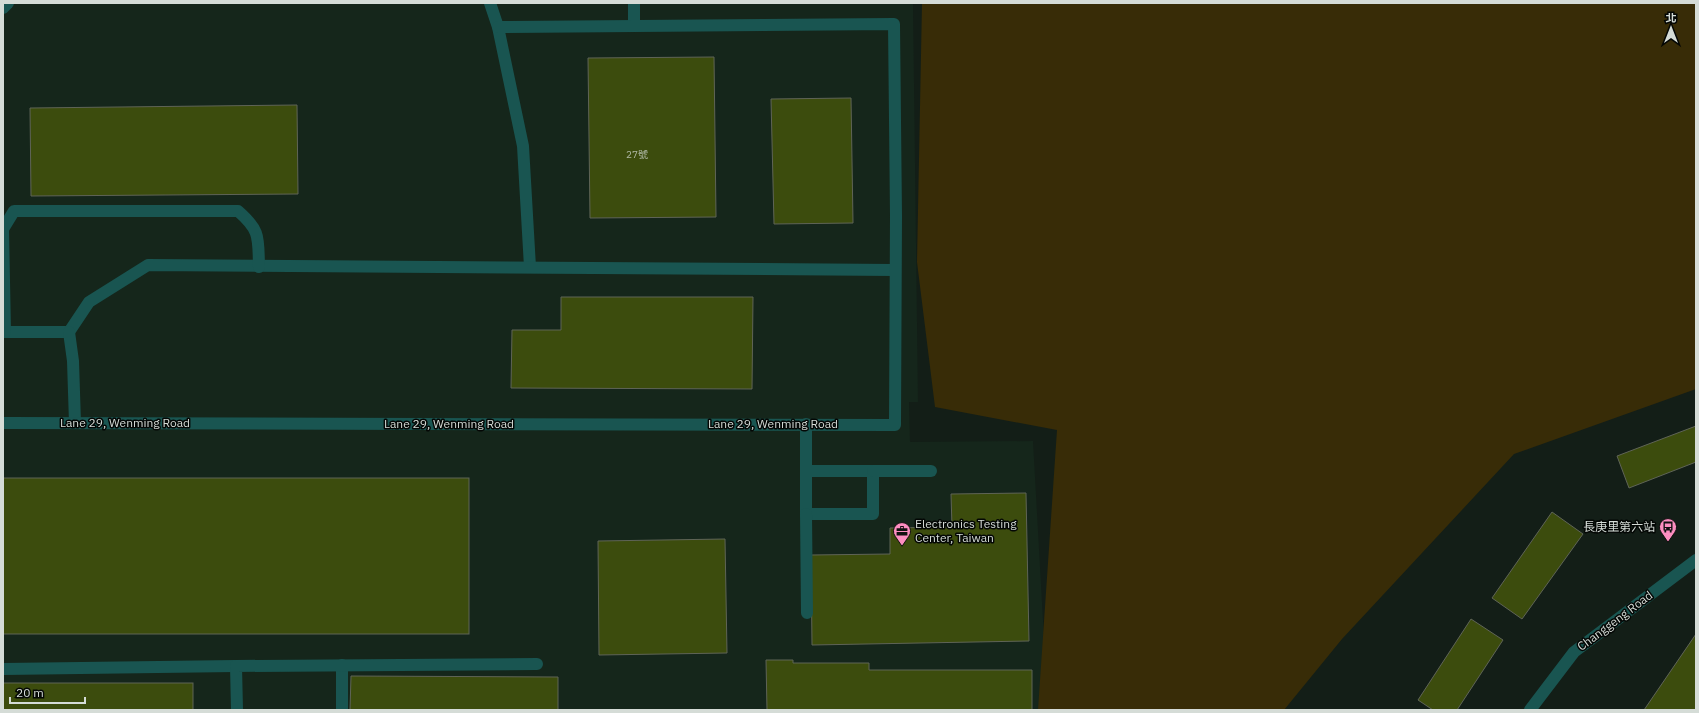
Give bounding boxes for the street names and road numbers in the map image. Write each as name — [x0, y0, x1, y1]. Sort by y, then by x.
street label: Lane 29, Wenming Road — [60, 415, 190, 430]
street label: Lane 29, Wenming Road — [384, 416, 514, 431]
street label: Lane 29, Wenming Road — [708, 416, 838, 431]
street label: Changgeng Road — [1574, 587, 1655, 654]

